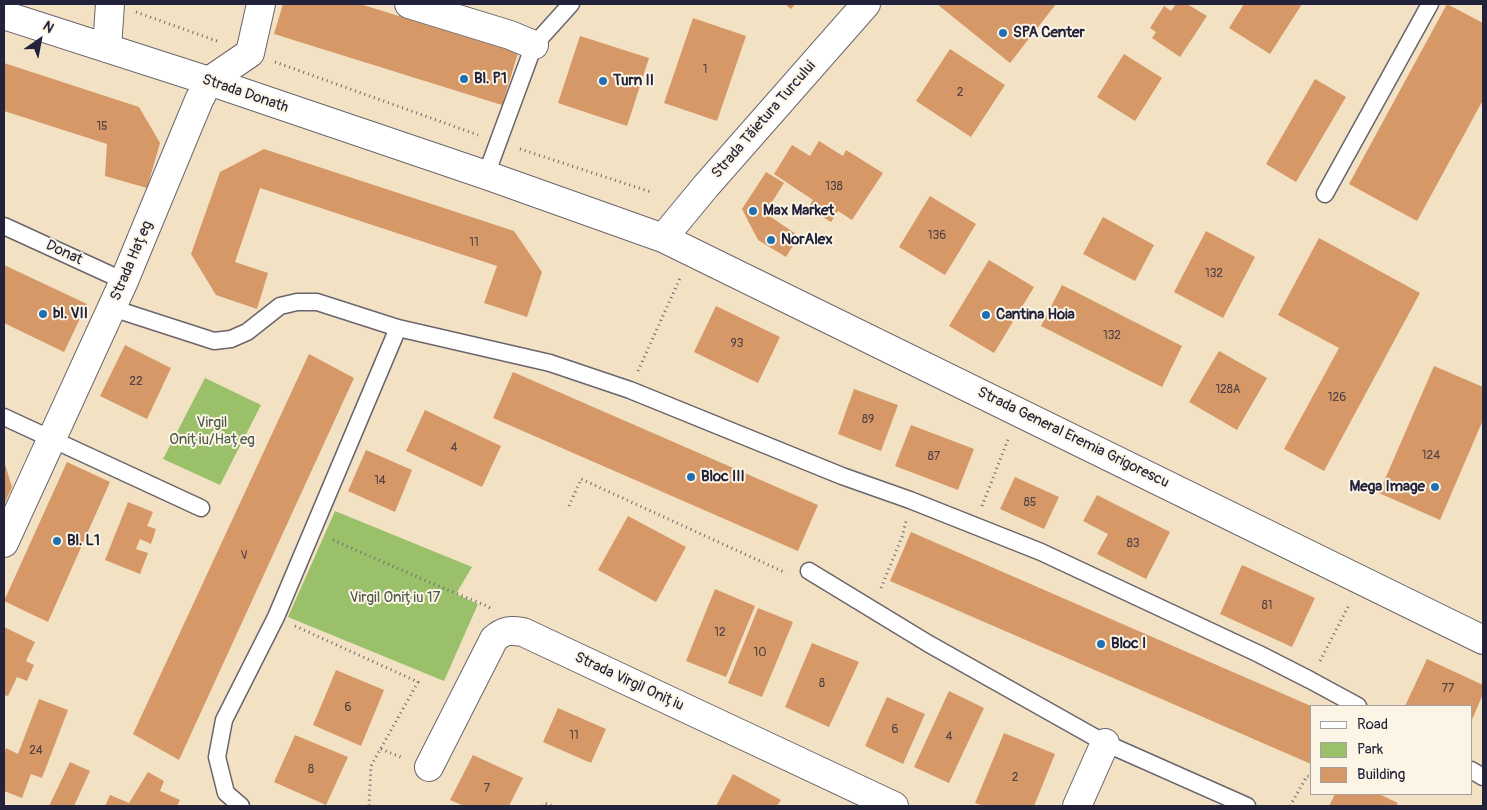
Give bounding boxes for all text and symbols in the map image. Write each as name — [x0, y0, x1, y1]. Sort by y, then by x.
north arrow — [15, 15, 65, 65]
text: N — [40, 17, 57, 37]
place label: SPA Center — [1013, 24, 1085, 42]
marker: SPA Center — [997, 27, 1009, 39]
street label: Strada Tăietura Turcului — [708, 58, 820, 182]
house number: 1 — [703, 63, 707, 77]
place label: Bl. P1 — [474, 70, 507, 88]
street label: Strada Donath — [199, 71, 291, 117]
place label: Turn II — [613, 72, 654, 90]
marker: Bl. P1 — [458, 73, 470, 85]
marker: Turn II — [597, 75, 609, 87]
house number: 2 — [957, 86, 963, 100]
house number: 15 — [96, 120, 108, 134]
house number: 138 — [825, 180, 843, 194]
place label: Max Market — [763, 202, 834, 220]
marker: Max Market — [747, 205, 759, 217]
street label: Strada Hațeg — [107, 218, 157, 304]
house number: 136 — [928, 229, 946, 243]
place label: NorAlex — [781, 231, 833, 249]
marker: NorAlex — [765, 234, 777, 246]
house number: 11 — [469, 236, 479, 250]
street label: Donat — [43, 237, 85, 269]
house number: 132 — [1205, 267, 1223, 281]
place label: bl. VII — [53, 305, 88, 323]
place label: Cantina Hoia — [996, 306, 1075, 324]
marker: bl. VII — [37, 308, 49, 320]
marker: Cantina Hoia — [980, 309, 992, 321]
house number: 132 — [1103, 329, 1121, 343]
house number: 93 — [731, 337, 743, 351]
house number: 22 — [129, 375, 143, 389]
house number: 128A — [1215, 383, 1241, 397]
street label: Strada General Eremia Grigorescu — [974, 384, 1172, 492]
house number: 126 — [1328, 391, 1346, 405]
house number: 89 — [862, 413, 874, 427]
park label: Virgil Onițiu/Hațeg — [169, 414, 255, 449]
house number: 4 — [451, 441, 457, 455]
house number: 124 — [1422, 449, 1440, 463]
house number: 87 — [928, 450, 940, 464]
place label: Bloc III — [701, 468, 745, 486]
marker: Bloc III — [685, 471, 697, 483]
house number: 14 — [374, 474, 386, 488]
place label: Mega Image — [1350, 478, 1425, 496]
marker: Mega Image — [1429, 481, 1441, 493]
house number: 85 — [1024, 496, 1036, 510]
place label: Bl. L1 — [67, 532, 100, 550]
marker: Bl. L1 — [51, 535, 63, 547]
house number: 83 — [1127, 537, 1139, 551]
house number: V — [240, 549, 248, 563]
park label: Virgil Onițiu 17 — [349, 589, 441, 607]
house number: 81 — [1262, 599, 1272, 613]
house number: 12 — [714, 626, 726, 640]
place label: Bloc I — [1111, 635, 1146, 653]
marker: Bloc I — [1095, 638, 1107, 650]
house number: 10 — [754, 646, 766, 660]
street label: Strada Virgil Onițiu — [571, 649, 687, 715]
house number: 8 — [819, 677, 825, 691]
house number: 77 — [1442, 682, 1454, 696]
house number: 6 — [345, 701, 351, 715]
legend — [1310, 705, 1472, 795]
text: Road — [1357, 715, 1388, 734]
house number: 6 — [892, 723, 898, 737]
house number: 11 — [569, 729, 579, 743]
house number: 4 — [946, 730, 952, 744]
text: Park — [1357, 740, 1383, 759]
house number: 24 — [29, 744, 43, 758]
house number: 8 — [308, 763, 314, 777]
text: Building — [1357, 765, 1405, 784]
house number: 2 — [1012, 771, 1018, 785]
house number: 7 — [484, 782, 490, 796]

